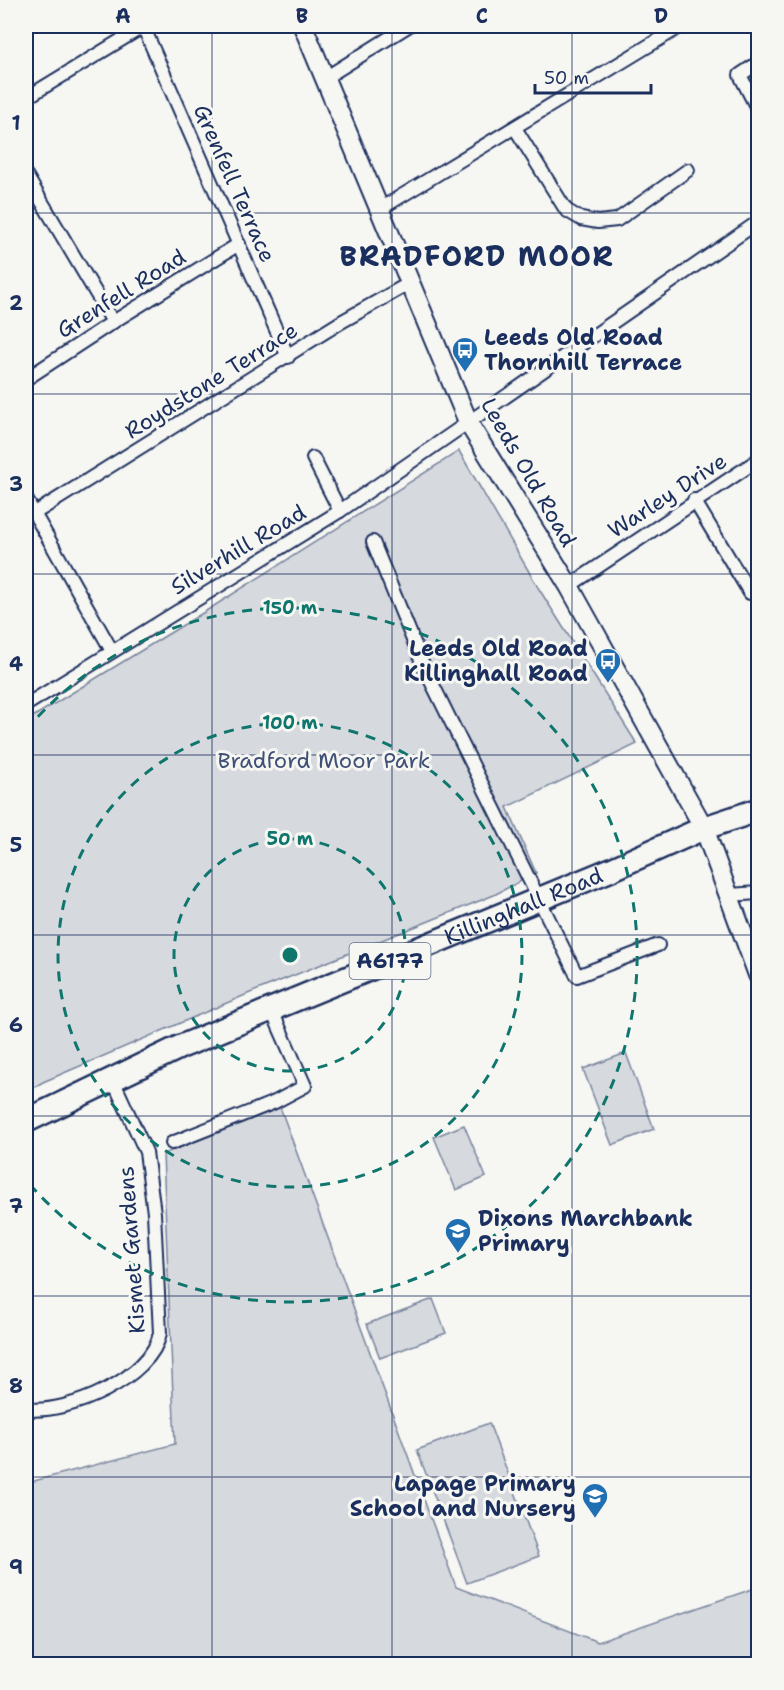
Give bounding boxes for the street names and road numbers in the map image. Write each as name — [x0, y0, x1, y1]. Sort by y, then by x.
street label: Grenfell Terrace — [187, 100, 282, 267]
street label: Grenfell Road — [51, 242, 191, 345]
street label: Roydstone Terrace — [119, 316, 303, 445]
street label: Leeds Old Road — [474, 392, 583, 552]
street label: Warley Drive — [602, 446, 732, 545]
street label: Silverhill Road — [165, 498, 311, 601]
street label: Killinghall Road — [440, 861, 607, 952]
road number: A6177 — [350, 943, 430, 979]
street label: Kismet Gardens — [111, 1165, 152, 1335]

